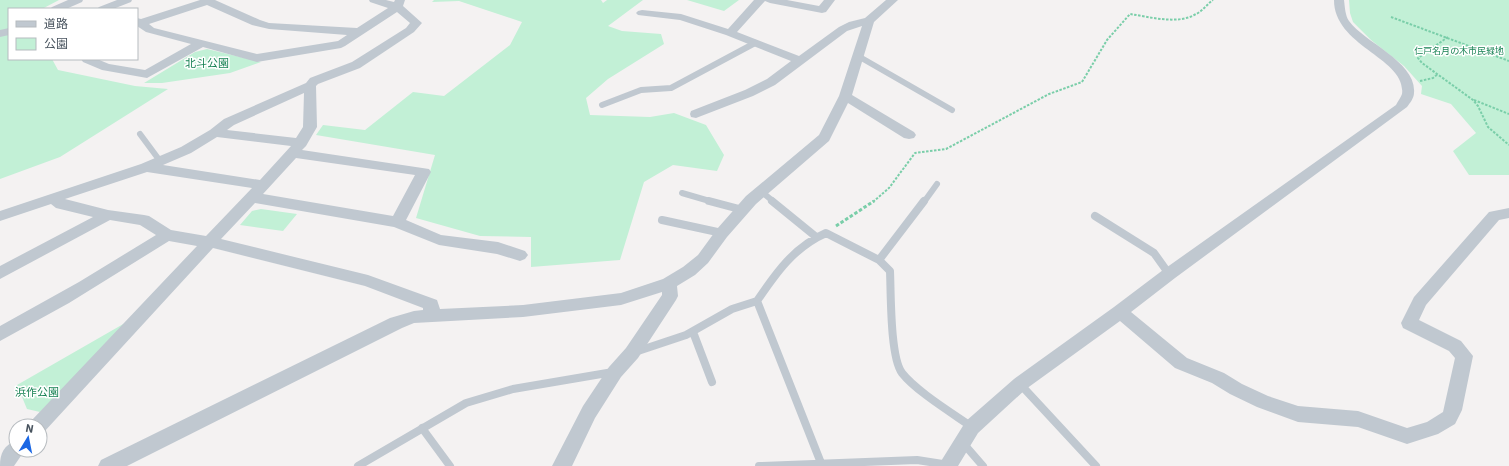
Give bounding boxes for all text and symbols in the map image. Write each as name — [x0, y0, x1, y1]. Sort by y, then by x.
legend — [8, 8, 138, 60]
text: 道路 — [44, 16, 68, 31]
text: 公園 — [44, 36, 68, 51]
park label: 仁戸名月の木市民緑地 — [1414, 45, 1504, 56]
park label: 北斗公園 — [185, 56, 229, 70]
park label: 浜作公園 — [15, 385, 59, 399]
north arrow — [8, 418, 48, 458]
text: N — [25, 421, 35, 436]

